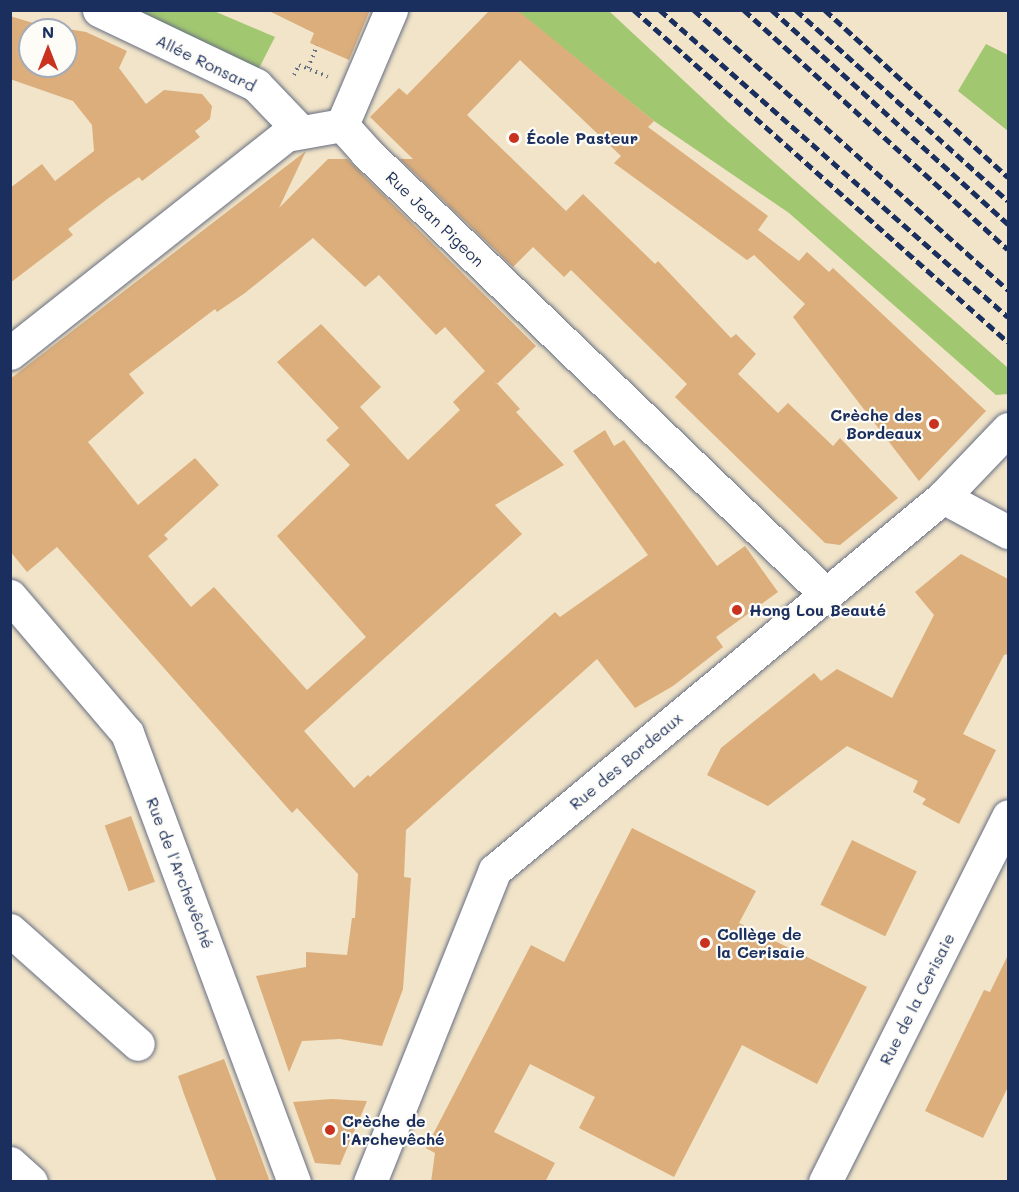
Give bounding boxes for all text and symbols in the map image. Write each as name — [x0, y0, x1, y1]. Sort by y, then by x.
north arrow — [18, 18, 78, 78]
text: N — [42, 21, 54, 42]
street label: Allée Ronsard — [153, 31, 259, 95]
place label: École Pasteur — [526, 128, 638, 148]
marker: École Pasteur — [507, 131, 521, 145]
street label: Rue Jean Pigeon — [382, 167, 488, 271]
place label: Crèche des Bordeaux — [830, 405, 922, 443]
marker: Crèche des Bordeaux — [927, 417, 941, 431]
place label: Hong Lou Beauté — [749, 600, 886, 620]
marker: Hong Lou Beauté — [730, 603, 744, 617]
street label: Rue des Bordeaux — [566, 708, 686, 814]
street label: Rue de l'Archevêché — [142, 795, 218, 951]
place label: Collège de la Cerisaie — [717, 924, 805, 962]
street label: Rue de la Cerisaie — [876, 930, 958, 1068]
marker: Collège de la Cerisaie — [698, 936, 712, 950]
place label: Crèche de l'Archevêché — [342, 1111, 445, 1149]
marker: Crèche de l'Archevêché — [323, 1123, 337, 1137]

